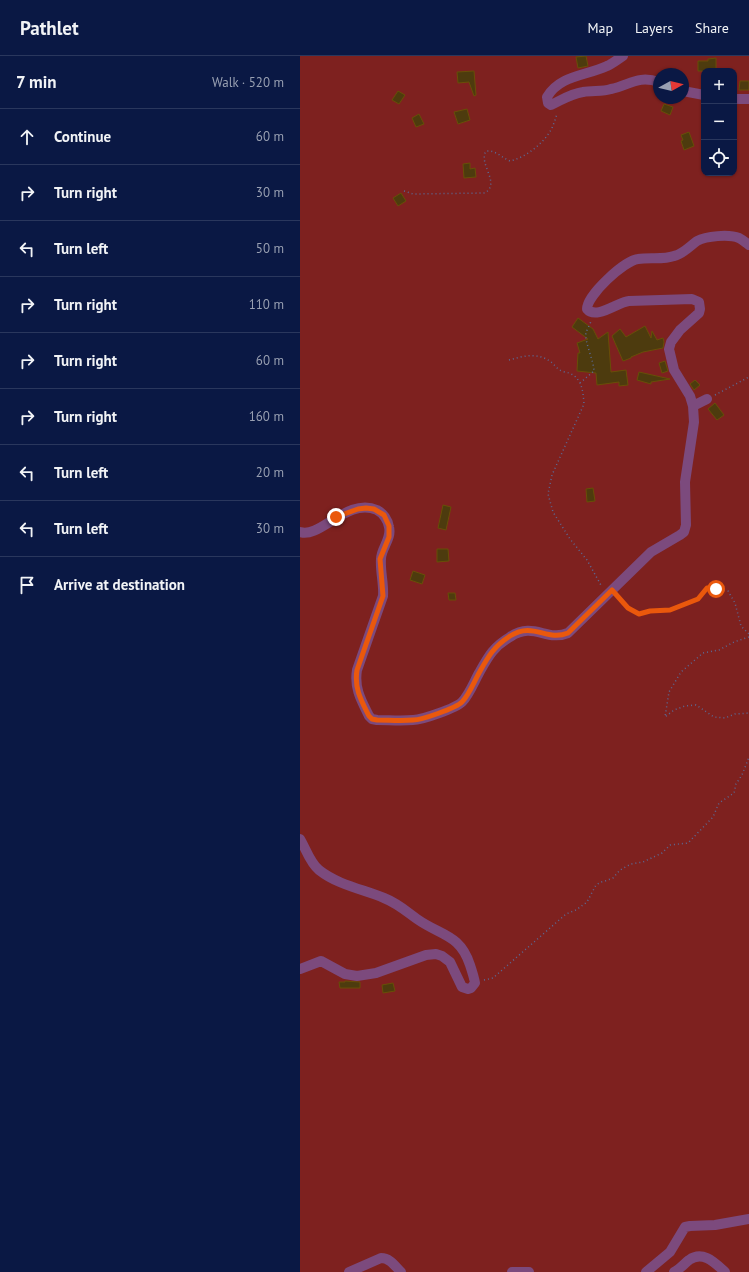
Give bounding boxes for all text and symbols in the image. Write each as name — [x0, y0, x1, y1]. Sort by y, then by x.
text: Pathlet — [20, 16, 79, 40]
text: Map — [587, 19, 613, 37]
text: Layers — [635, 19, 673, 37]
text: Share — [695, 19, 729, 37]
north arrow — [653, 68, 689, 104]
map controls — [701, 68, 737, 176]
button: + — [701, 68, 737, 104]
text: 7 min — [16, 71, 57, 93]
text: Walk · 520 m — [212, 74, 284, 91]
button: − — [701, 104, 737, 140]
icon: ahead — [16, 126, 38, 148]
text: Continue — [54, 127, 111, 146]
text: 60 m — [256, 128, 284, 145]
button: locate — [701, 140, 737, 176]
icon: right — [16, 182, 38, 204]
text: Turn right — [54, 183, 117, 202]
text: 30 m — [256, 184, 284, 201]
icon: left — [16, 238, 38, 260]
text: Turn left — [54, 239, 108, 258]
text: 50 m — [256, 240, 284, 257]
icon: right — [16, 294, 38, 316]
text: Turn right — [54, 295, 117, 314]
text: 110 m — [249, 296, 284, 313]
icon: right — [16, 350, 38, 372]
text: Turn right — [54, 351, 117, 370]
text: 60 m — [256, 352, 284, 369]
icon: right — [16, 406, 38, 428]
text: Turn right — [54, 407, 117, 426]
text: 160 m — [249, 408, 284, 425]
icon: left — [16, 462, 38, 484]
text: Turn left — [54, 463, 108, 482]
text: 20 m — [256, 464, 284, 481]
route end — [327, 508, 345, 526]
icon: left — [16, 518, 38, 540]
text: Turn left — [54, 519, 108, 538]
text: 30 m — [256, 520, 284, 537]
icon: arrive — [16, 574, 38, 596]
text: Arrive at destination — [54, 575, 185, 594]
route start — [707, 580, 725, 598]

